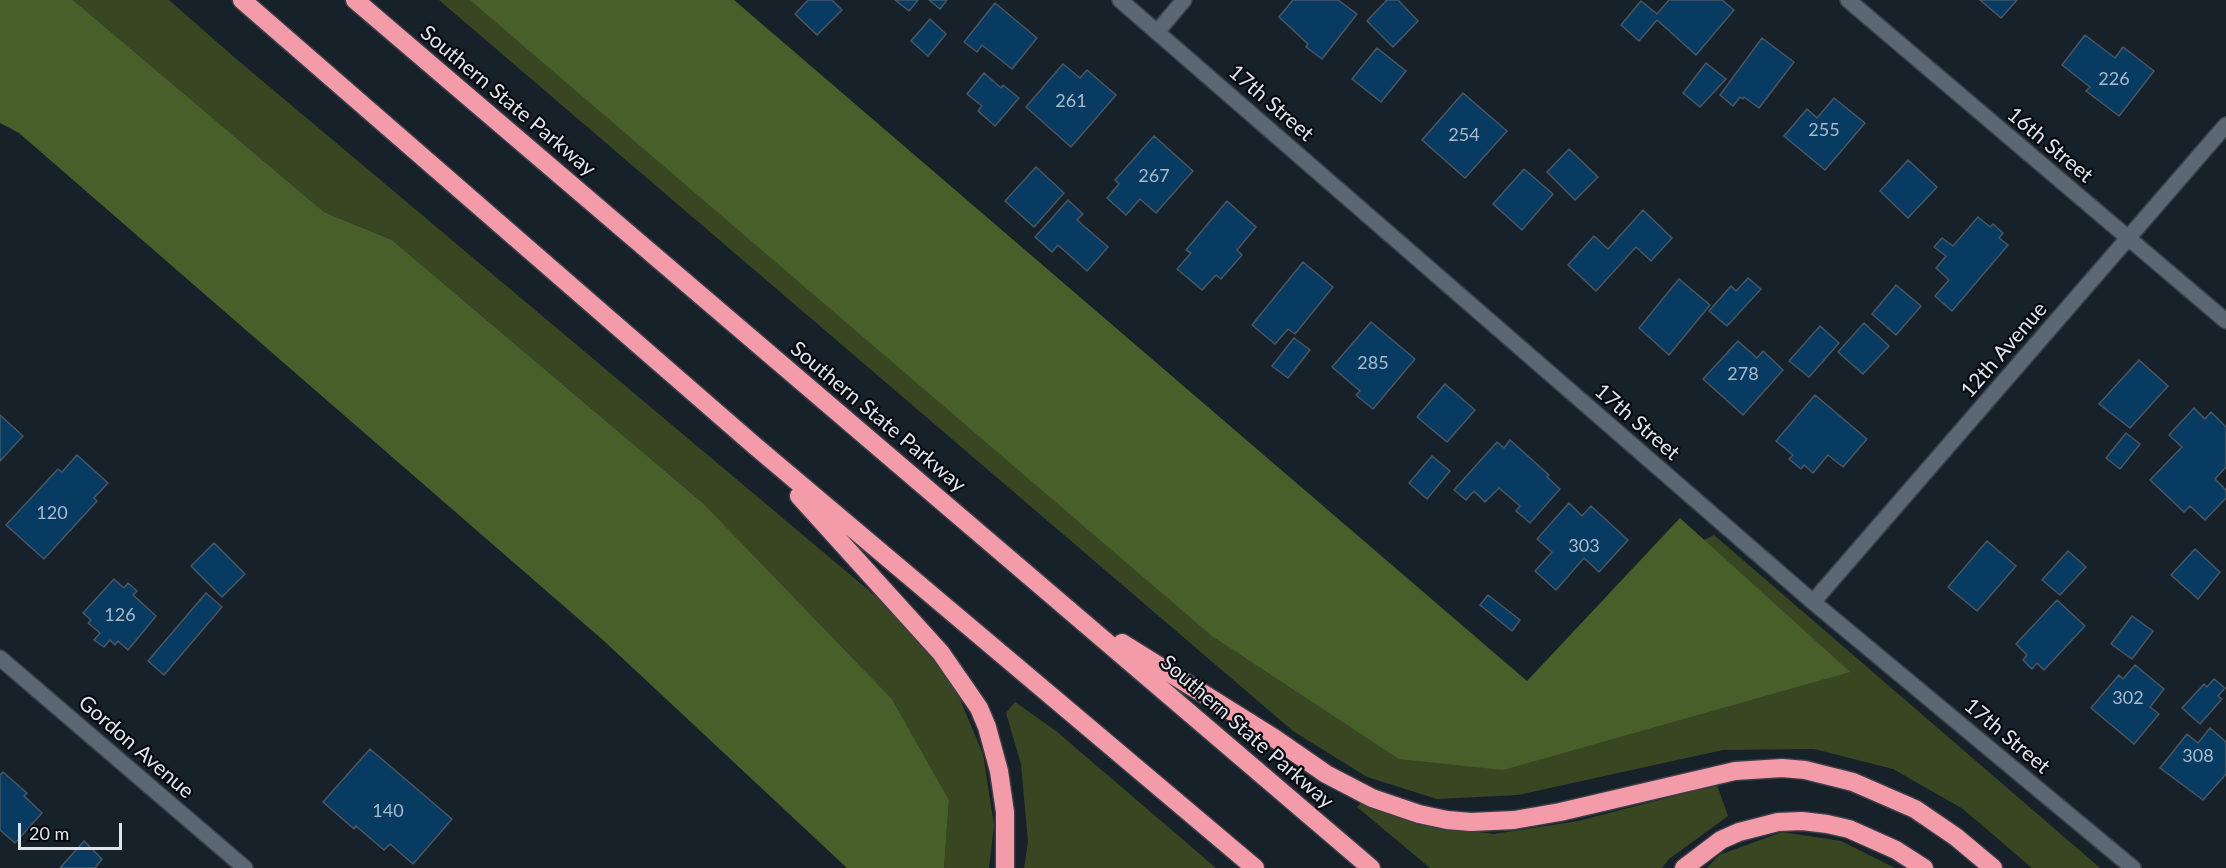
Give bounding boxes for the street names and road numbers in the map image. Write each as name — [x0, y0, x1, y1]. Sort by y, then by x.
street label: Southern State Parkway — [415, 20, 601, 182]
street label: 17th Street — [1223, 59, 1319, 147]
street label: 16th Street — [2002, 102, 2098, 188]
street label: 12th Avenue — [1956, 297, 2052, 403]
street label: Southern State Parkway — [785, 336, 971, 498]
street label: 17th Street — [1589, 378, 1685, 466]
street label: Southern State Parkway — [1155, 650, 1339, 814]
street label: Gordon Avenue — [73, 690, 199, 804]
street label: 17th Street — [1959, 693, 2055, 779]

